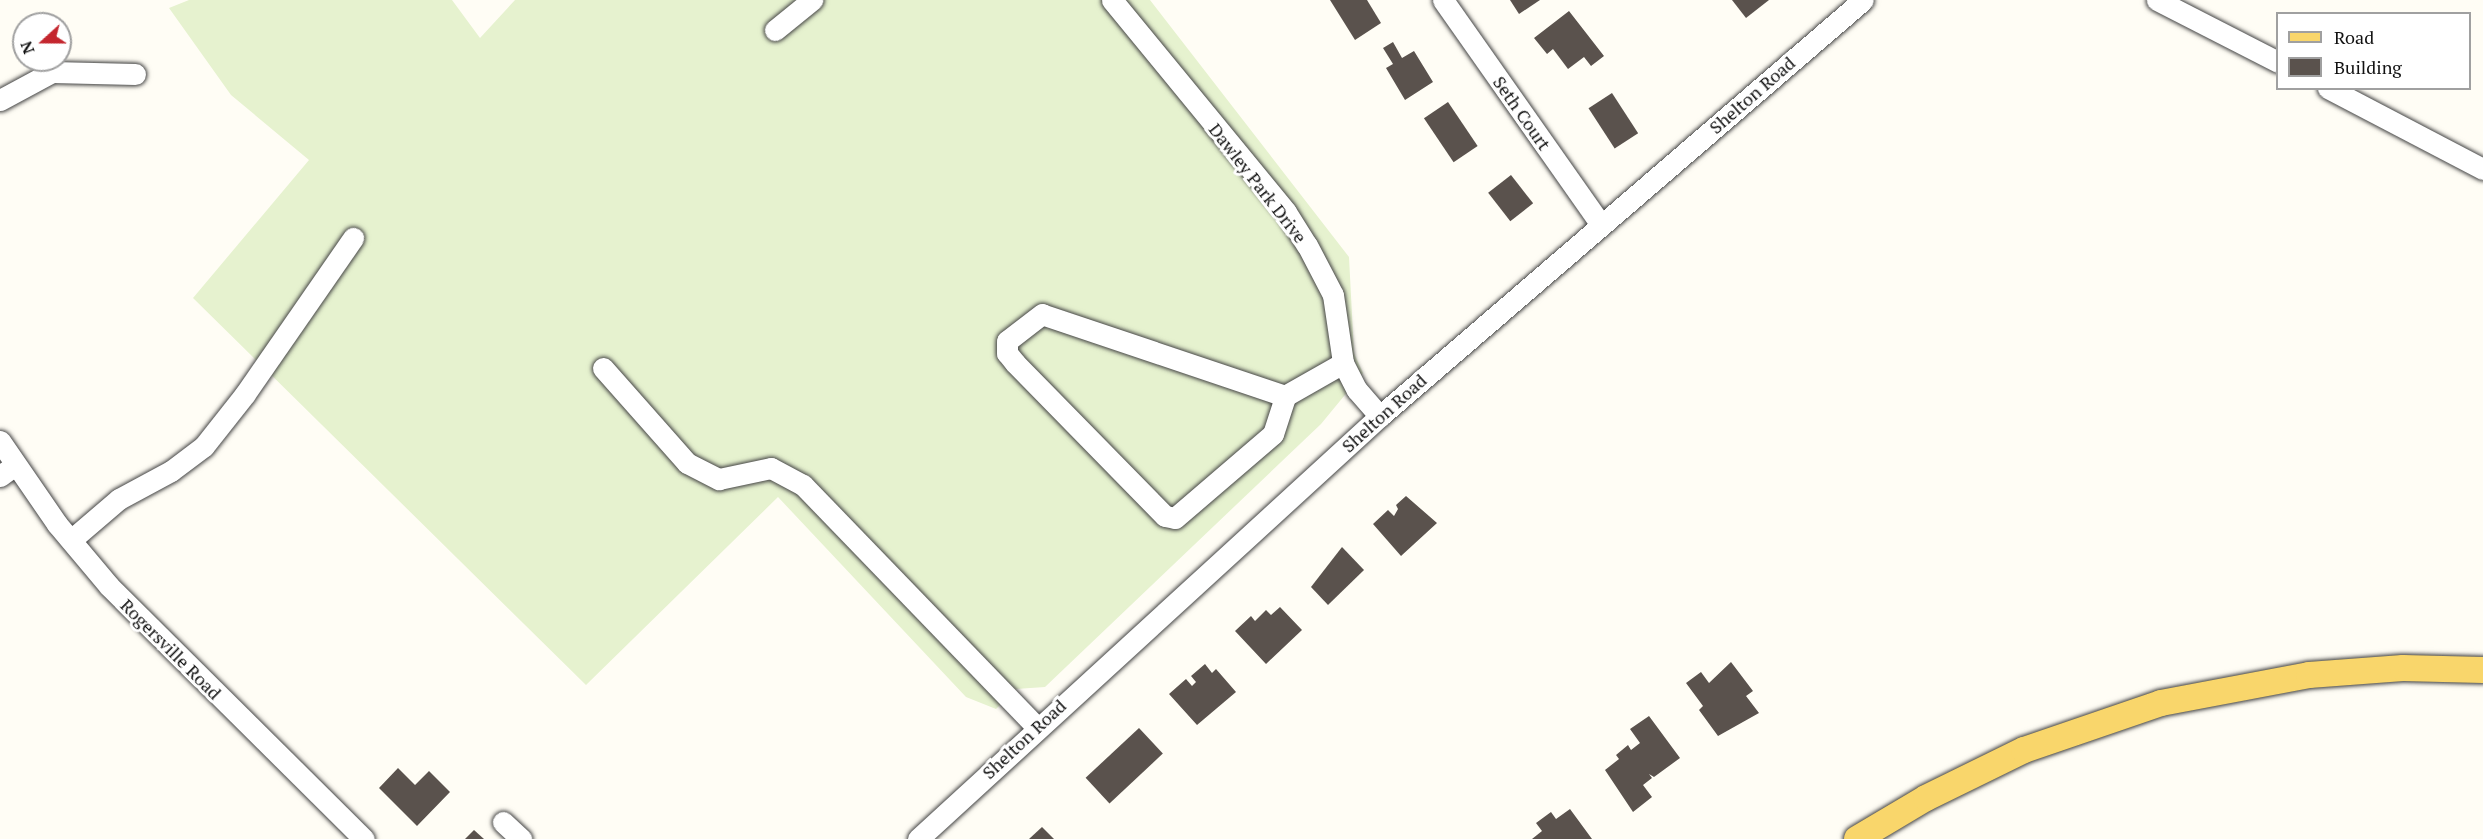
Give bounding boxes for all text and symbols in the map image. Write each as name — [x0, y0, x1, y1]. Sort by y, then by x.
north arrow — [12, 12, 72, 72]
legend — [2276, 12, 2471, 90]
text: Road — [2334, 25, 2374, 49]
text: N — [15, 38, 40, 57]
street label: Shelton Road — [1705, 52, 1799, 138]
text: Building — [2334, 55, 2402, 79]
street label: Seth Court — [1489, 72, 1555, 154]
street label: Dawley Park Drive — [1205, 119, 1311, 247]
street label: Shelton Road — [1337, 369, 1431, 457]
street label: Rogersville Road — [116, 594, 226, 704]
street label: Shelton Road — [978, 695, 1070, 783]

